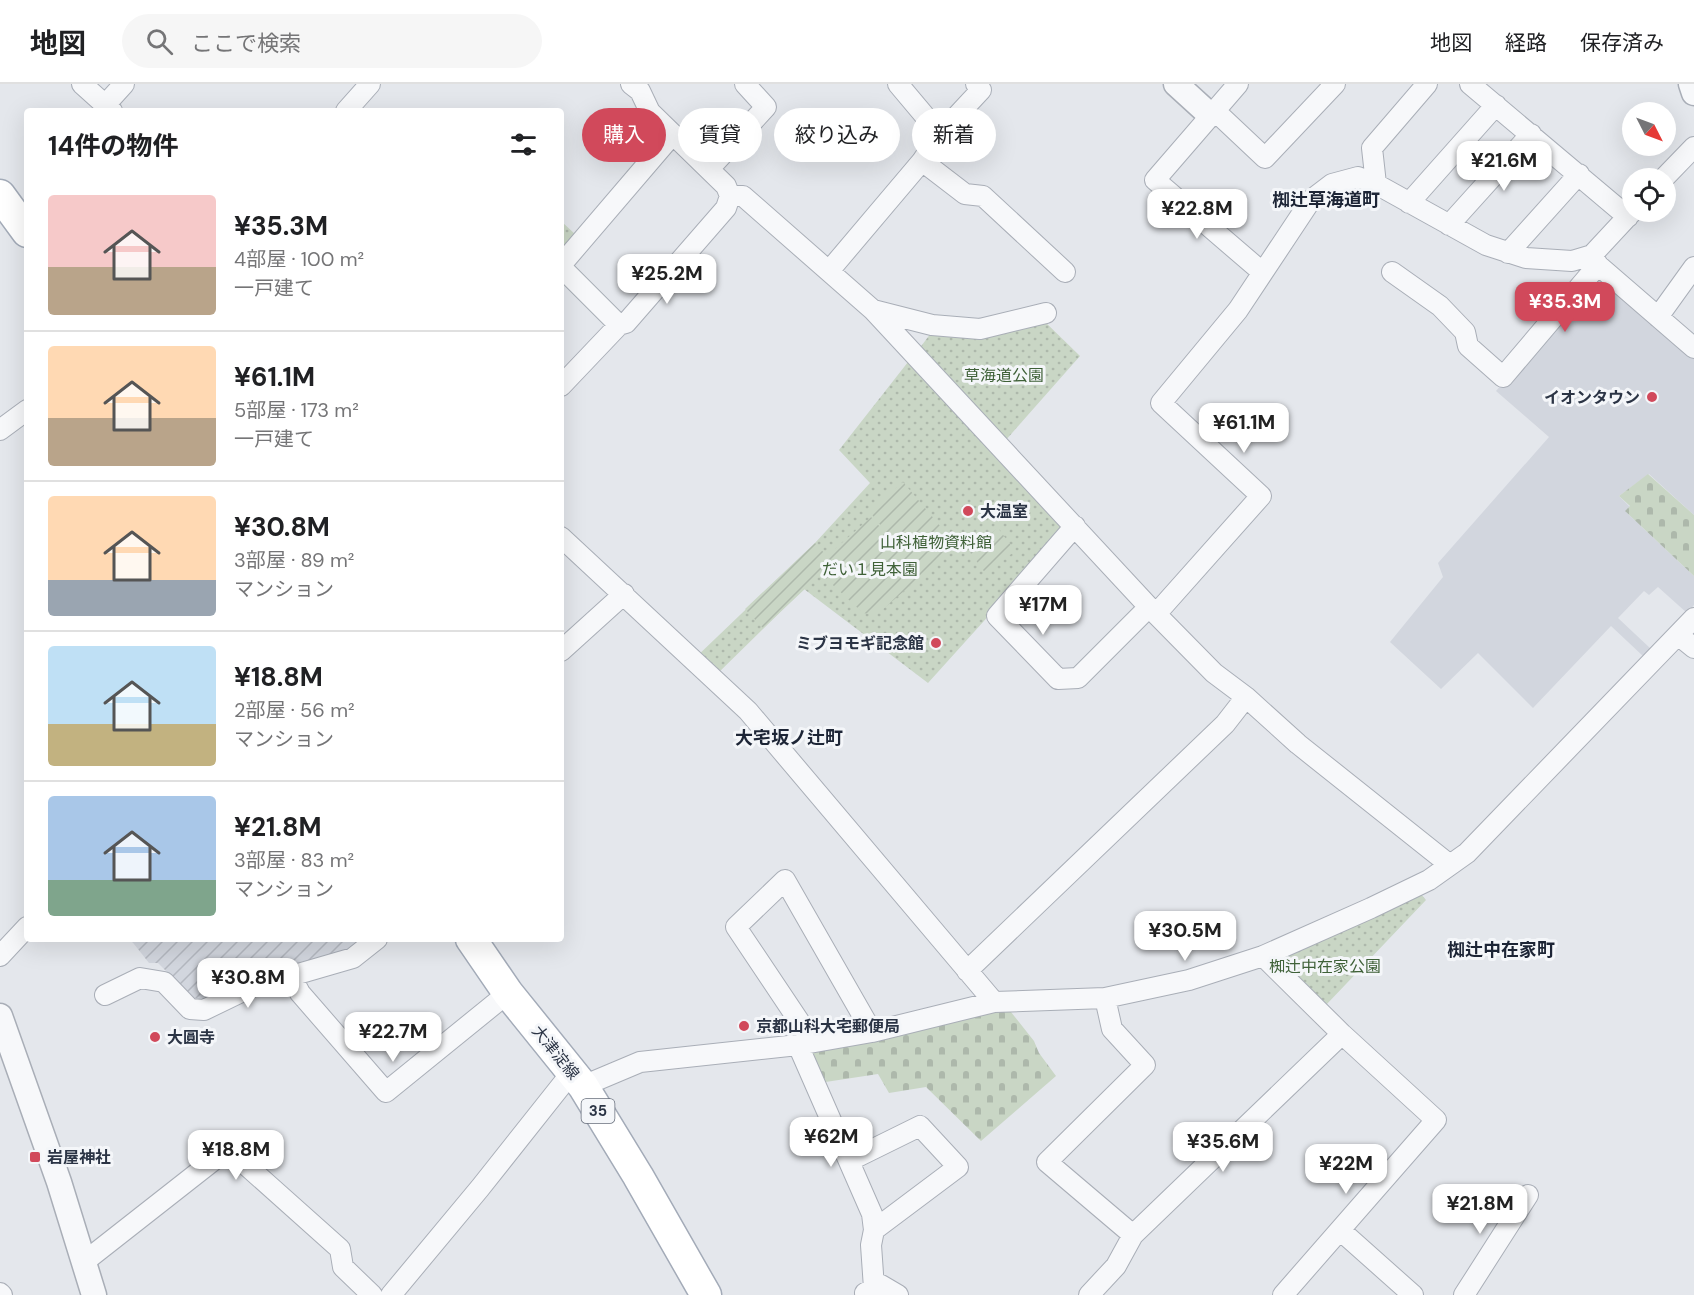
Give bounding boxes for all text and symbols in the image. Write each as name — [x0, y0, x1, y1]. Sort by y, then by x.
search box — [122, 14, 542, 68]
text: 地図 — [30, 25, 86, 62]
icon: search — [143, 25, 176, 58]
text: ここで検索 — [191, 29, 301, 58]
text: 地図 — [1430, 29, 1472, 57]
text: 経路 — [1505, 29, 1547, 57]
text: 保存済み — [1580, 29, 1664, 57]
north arrow — [1622, 102, 1676, 156]
map controls — [1622, 102, 1676, 222]
chip: 購入 — [582, 108, 666, 162]
chip: 賃貸 — [678, 108, 762, 162]
chip: 絞り込み — [774, 108, 900, 162]
chip: 新着 — [912, 108, 996, 162]
icon: filters — [507, 128, 540, 161]
text: 14件の物件 — [48, 129, 178, 163]
pin: ¥21.6M — [1455, 141, 1553, 192]
text: ¥21.6M — [1471, 147, 1537, 173]
button: locate — [1622, 168, 1676, 222]
district label: 椥辻草海道町 — [1272, 188, 1380, 212]
pin: ¥22.8M — [1148, 189, 1246, 240]
text: ¥22.8M — [1161, 195, 1233, 221]
text: ¥35.3M — [234, 209, 328, 243]
icon: home — [96, 219, 168, 291]
text: 4部屋 · 100 m² — [234, 246, 364, 272]
pin: ¥25.2M — [618, 254, 716, 305]
text: ¥25.2M — [631, 260, 703, 286]
text: 一戸建て — [234, 275, 314, 301]
pin: ¥35.3M — [1516, 282, 1614, 333]
text: ¥35.3M — [1529, 288, 1601, 314]
text: ¥61.1M — [234, 360, 315, 394]
park label: 草海道公園 — [964, 365, 1044, 386]
icon: home — [96, 370, 168, 442]
place label: イオンタウン — [1544, 387, 1640, 408]
marker: イオンタウン — [1645, 390, 1659, 404]
text: 5部屋 · 173 m² — [234, 397, 359, 423]
pin: ¥61.1M — [1195, 403, 1293, 454]
text: ¥61.1M — [1213, 409, 1275, 435]
text: 一戸建て — [234, 426, 314, 452]
place label: 大温室 — [980, 501, 1028, 522]
marker: 大温室 — [961, 504, 975, 518]
text: ¥30.8M — [234, 510, 330, 544]
icon: home — [96, 520, 168, 592]
park label: 山科植物資料館 — [880, 532, 992, 553]
text: 3部屋 · 89 m² — [234, 547, 354, 573]
park label: だい１見本園 — [822, 559, 918, 580]
text: マンション — [234, 576, 334, 602]
pin: ¥17M — [1007, 585, 1079, 636]
text: ¥17M — [1019, 591, 1067, 617]
place label: ミブヨモギ記念館 — [796, 633, 924, 654]
marker: ミブヨモギ記念館 — [929, 636, 943, 650]
text: ¥18.8M — [234, 660, 323, 694]
icon: home — [96, 670, 168, 742]
text: 2部屋 · 56 m² — [234, 697, 355, 723]
text: マンション — [234, 726, 334, 752]
district label: 大宅坂ノ辻町 — [735, 726, 843, 750]
text: ¥21.8M — [234, 810, 321, 844]
icon: home — [96, 820, 168, 892]
text: 3部屋 · 83 m² — [234, 847, 354, 873]
text: マンション — [234, 876, 334, 902]
pin: ¥30.5M — [1136, 911, 1234, 962]
text: ¥30.5M — [1148, 917, 1222, 943]
district label: 椥辻中在家町 — [1447, 938, 1555, 962]
park label: 椥辻中在家公園 — [1269, 956, 1381, 977]
pin: ¥30.8M — [199, 958, 297, 1009]
text: ¥30.8M — [211, 964, 285, 990]
pin: ¥22.7M — [344, 1012, 442, 1063]
place label: 京都山科大宅郵便局 — [756, 1016, 900, 1037]
text: ¥22.7M — [359, 1018, 427, 1044]
marker: 京都山科大宅郵便局 — [737, 1019, 751, 1033]
street label: 大津淀線 — [527, 1021, 584, 1084]
place label: 大圓寺 — [167, 1027, 215, 1048]
marker: 大圓寺 — [148, 1030, 162, 1044]
road number: 35 — [582, 1099, 614, 1123]
pin: ¥62M — [795, 1117, 867, 1168]
pin: ¥35.6M — [1174, 1122, 1272, 1173]
text: ¥62M — [804, 1123, 858, 1149]
text: ¥35.6M — [1187, 1128, 1259, 1154]
pin: ¥18.8M — [187, 1130, 285, 1181]
text: ¥18.8M — [202, 1136, 270, 1162]
pin: ¥22M — [1310, 1144, 1382, 1195]
place label: 岩屋神社 — [47, 1147, 111, 1168]
marker: 岩屋神社 — [28, 1150, 42, 1164]
text: ¥22M — [1319, 1150, 1373, 1176]
pin: ¥21.8M — [1431, 1184, 1529, 1235]
text: ¥21.8M — [1446, 1190, 1514, 1216]

